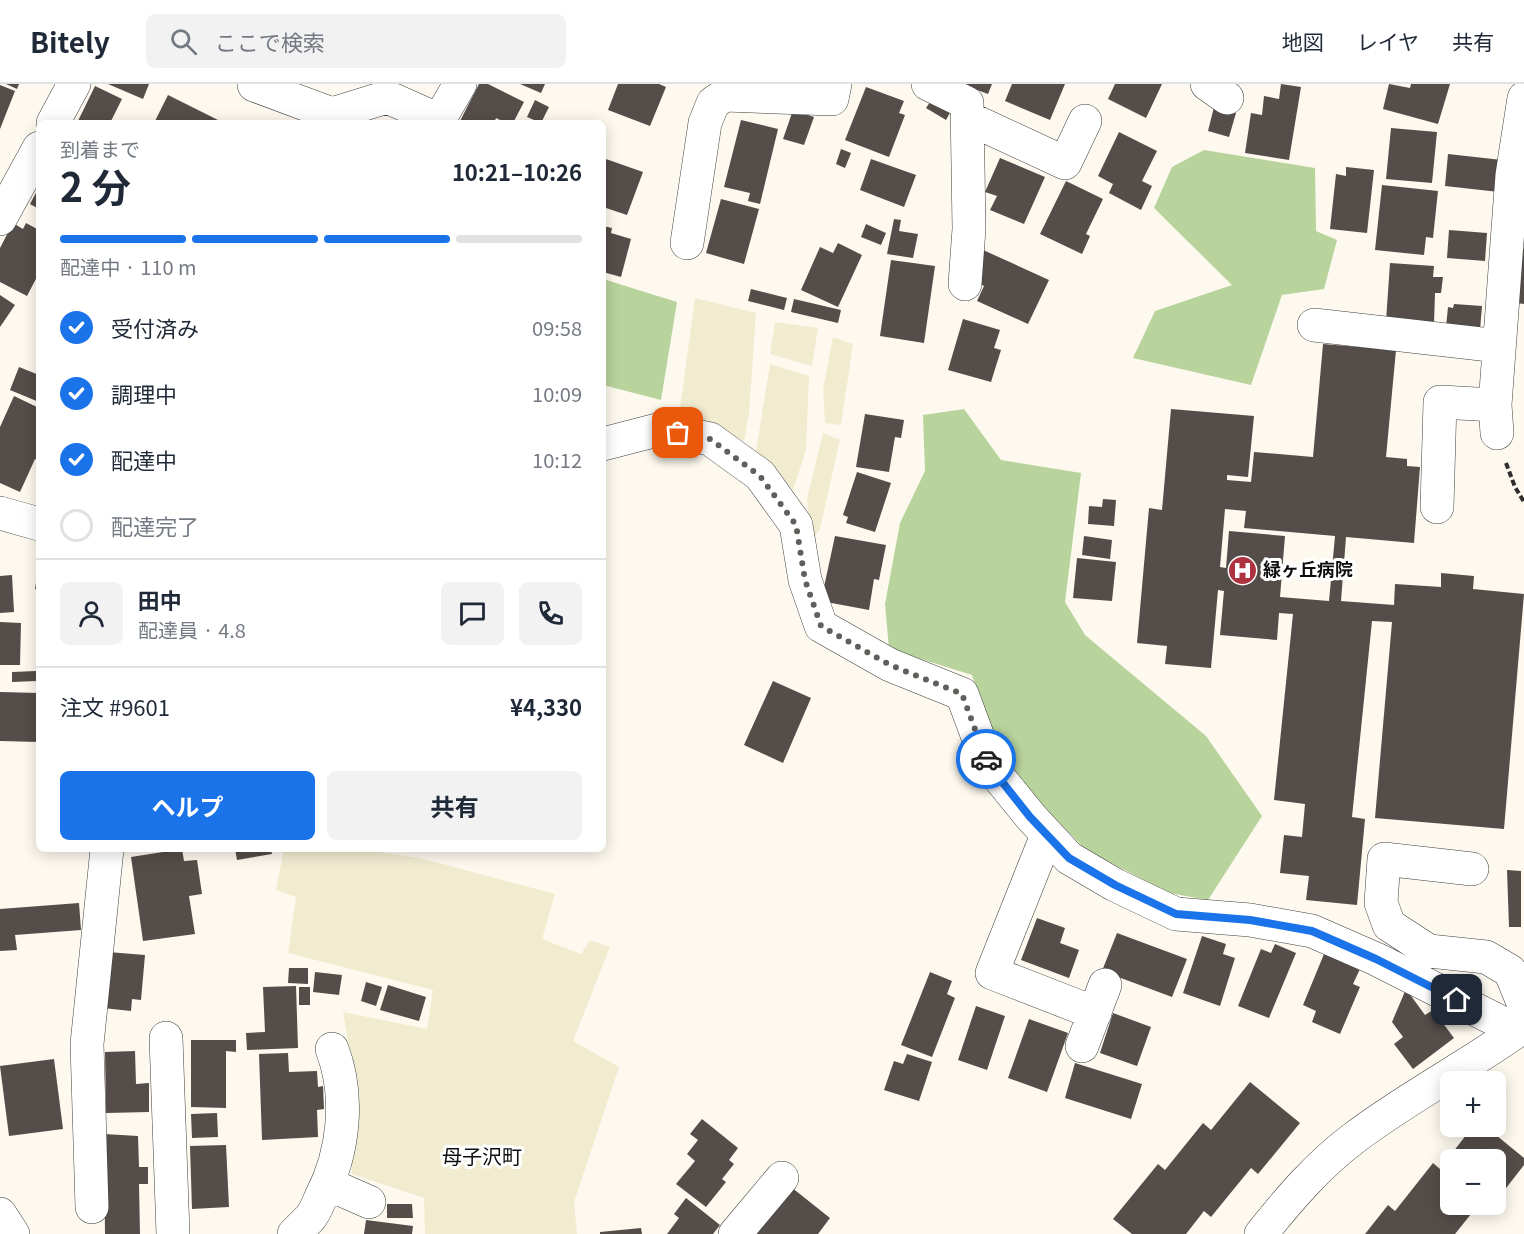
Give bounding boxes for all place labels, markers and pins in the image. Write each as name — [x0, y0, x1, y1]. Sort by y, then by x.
pin — [652, 407, 703, 458]
hospital icon: 緑ヶ丘病院 — [1226, 554, 1258, 586]
place label: 緑ヶ丘病院 — [1263, 555, 1353, 581]
pin — [1431, 974, 1482, 1025]

